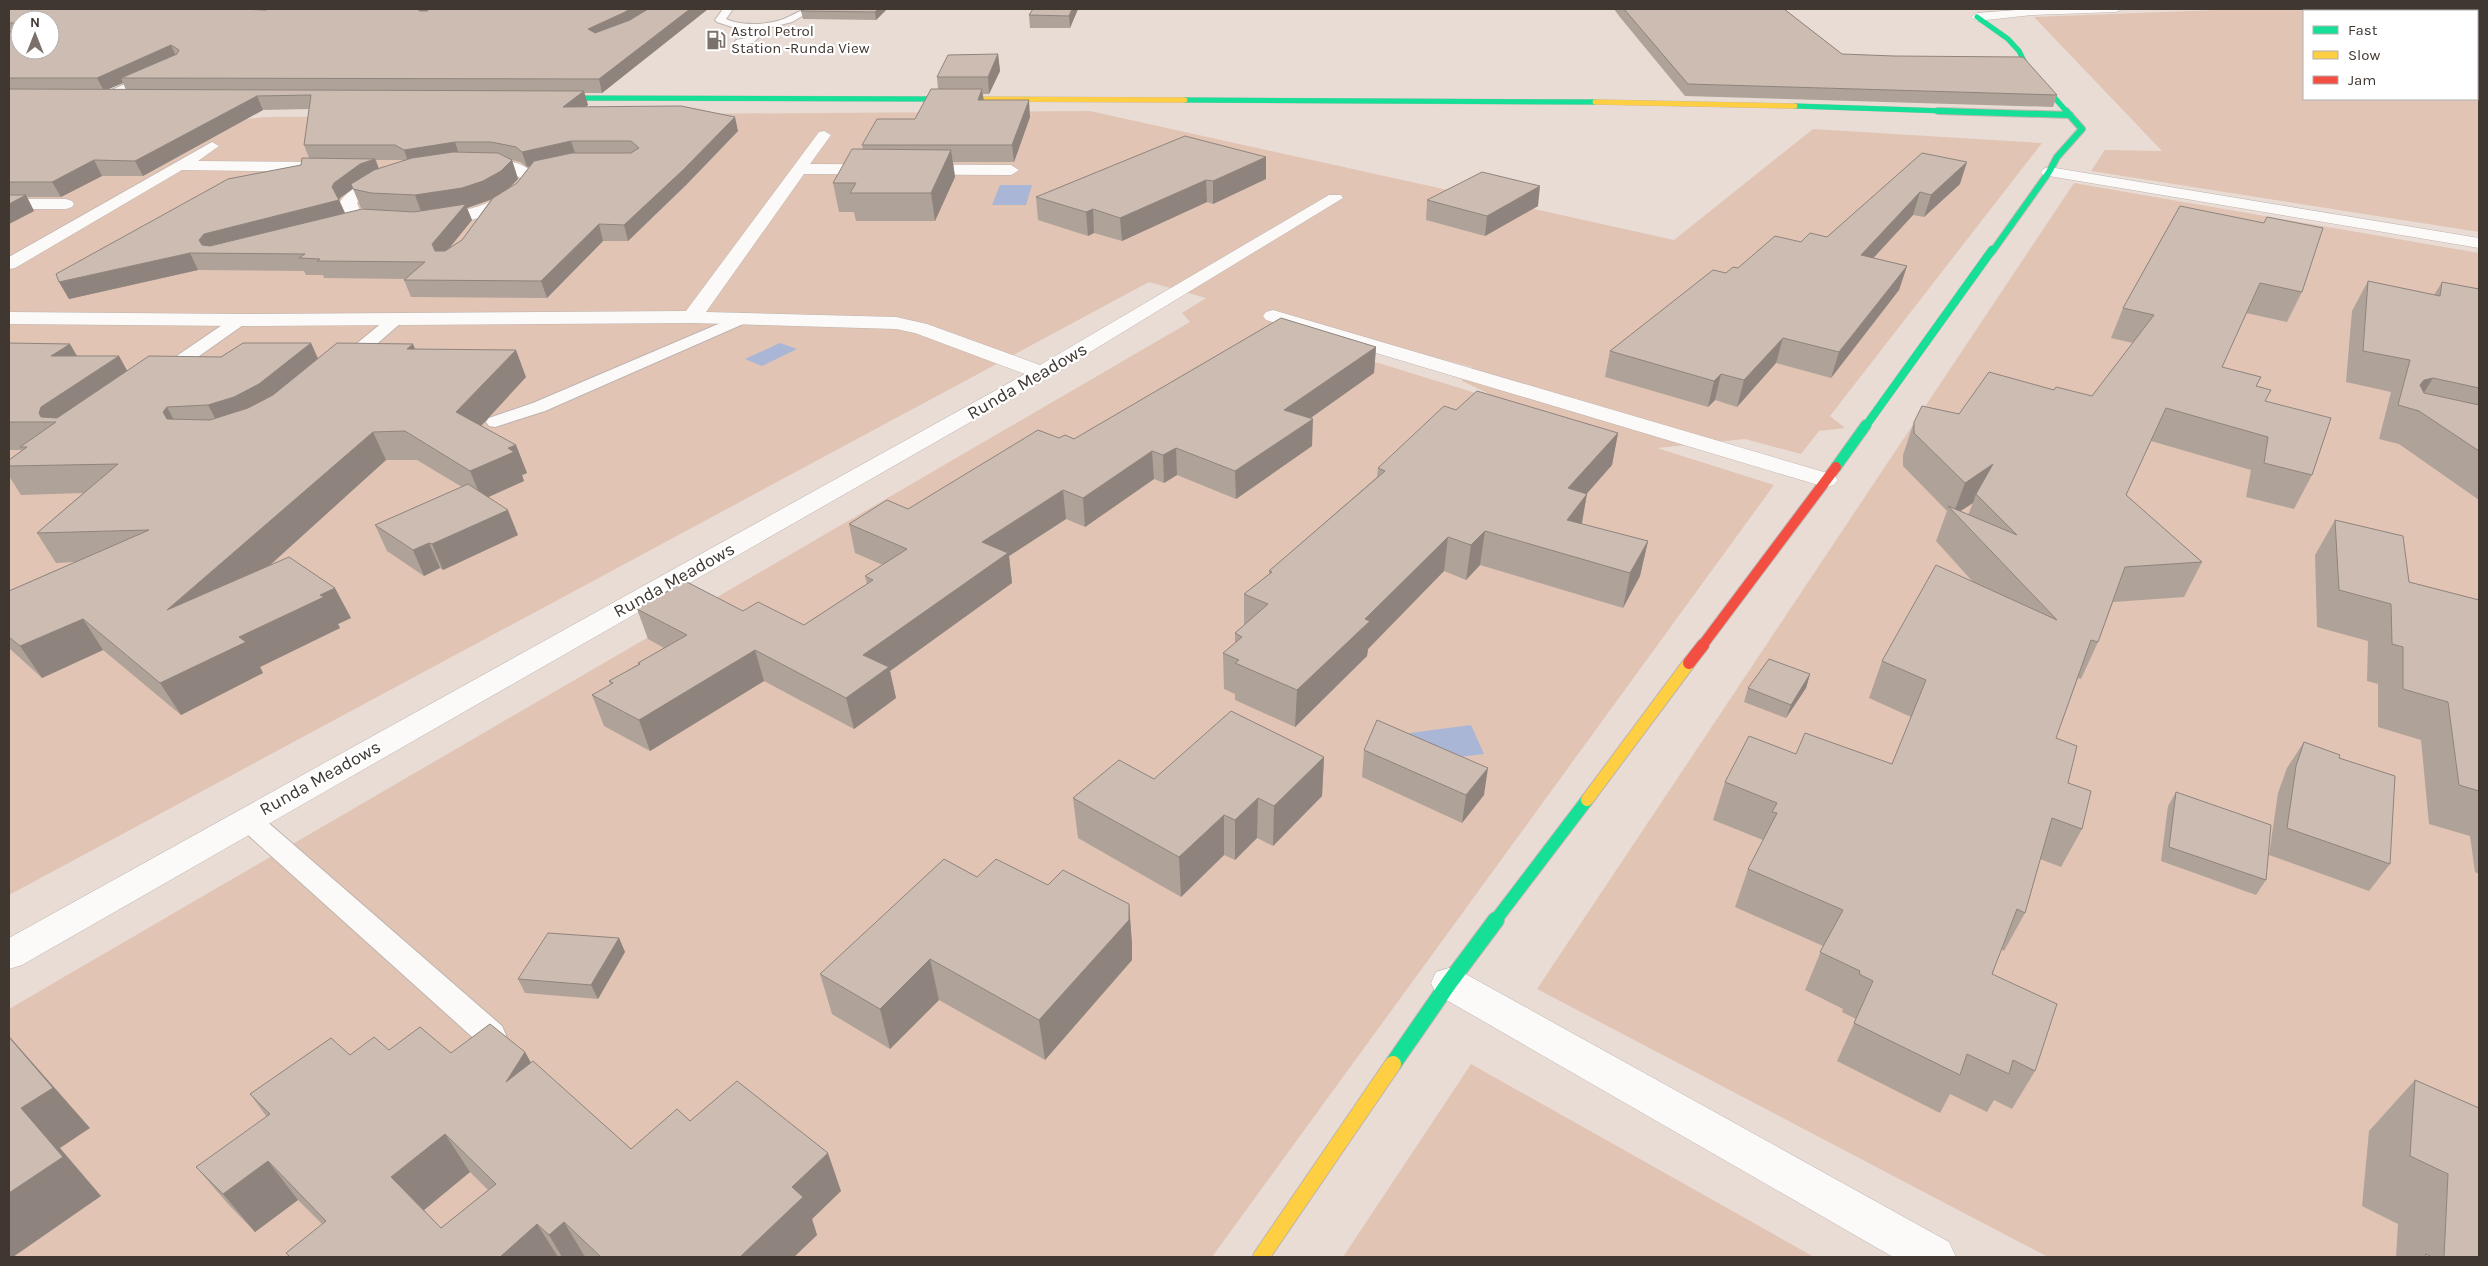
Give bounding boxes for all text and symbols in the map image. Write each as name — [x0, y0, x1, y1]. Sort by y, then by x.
north arrow — [10, 10, 60, 60]
legend — [2303, 10, 2478, 100]
text: N — [30, 14, 40, 31]
text: Fast — [2348, 21, 2378, 39]
place label: Astrol Petrol Station -Runda View — [731, 22, 870, 57]
fuel station icon: Astrol Petrol Station -Runda View — [705, 29, 727, 51]
text: Slow — [2348, 46, 2380, 64]
text: Jam — [2348, 71, 2376, 89]
street label: Runda Meadows — [963, 338, 1091, 424]
street label: Runda Meadows — [610, 538, 738, 622]
street label: Runda Meadows — [256, 736, 384, 820]

